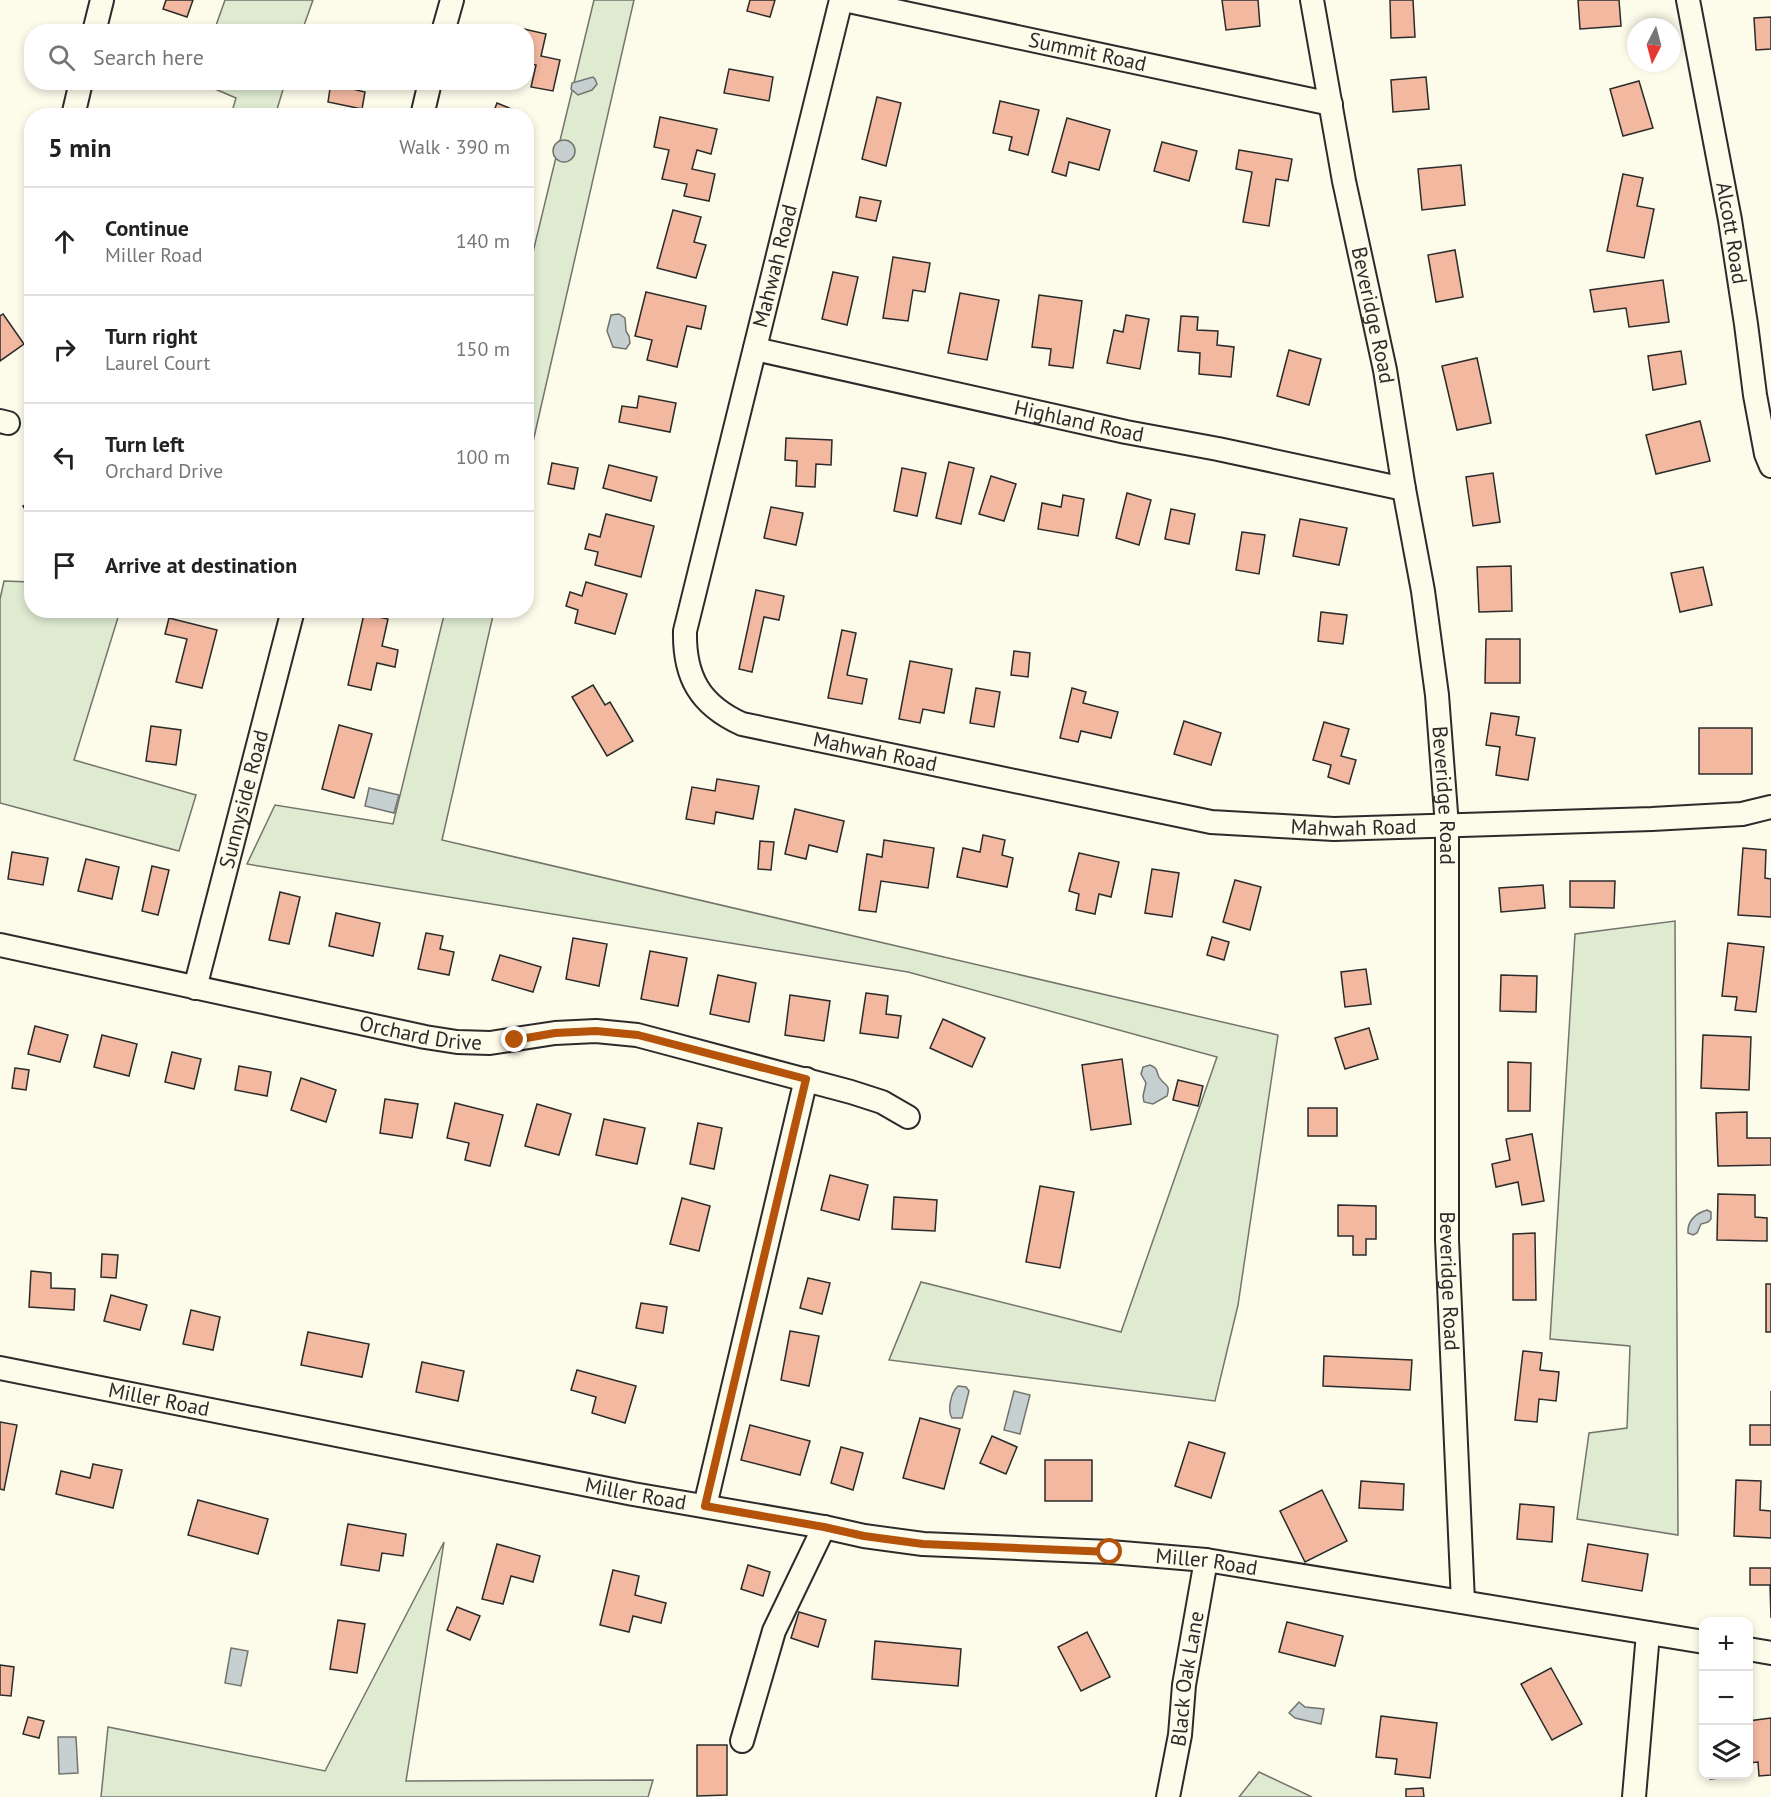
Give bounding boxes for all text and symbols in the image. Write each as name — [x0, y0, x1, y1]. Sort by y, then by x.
north arrow — [1627, 18, 1681, 72]
search box — [24, 24, 534, 90]
street label: Summit Road — [1026, 26, 1149, 77]
icon: search — [45, 41, 78, 74]
text: Search here — [93, 43, 204, 71]
text: 5 min — [48, 131, 111, 164]
text: Walk · 390 m — [399, 134, 510, 160]
street label: Alcott Road — [1710, 180, 1754, 286]
street label: Mahwah Road — [746, 202, 803, 330]
text: Continue — [105, 214, 189, 242]
icon: ahead — [48, 225, 81, 258]
text: 140 m — [456, 228, 510, 254]
text: Miller Road — [105, 242, 203, 268]
street label: Beveridge Road — [1346, 244, 1401, 385]
text: Turn right — [105, 322, 197, 350]
icon: right — [48, 333, 81, 366]
text: 150 m — [456, 336, 510, 362]
text: Laurel Court — [105, 350, 210, 376]
street label: Highland Road — [1012, 393, 1146, 448]
text: Turn left — [105, 430, 185, 458]
icon: left — [48, 441, 81, 474]
text: 100 m — [456, 444, 510, 470]
text: Orchard Drive — [105, 458, 223, 484]
icon: arrive — [48, 549, 81, 582]
text: Arrive at destination — [105, 551, 297, 579]
street label: Mahwah Road — [811, 725, 940, 777]
street label: Beveridge Road — [1426, 725, 1461, 865]
street label: Sunnyside Road — [213, 727, 274, 871]
street label: Mahwah Road — [1290, 812, 1417, 842]
street label: Orchard Drive — [357, 1009, 482, 1056]
route end — [501, 1026, 527, 1052]
street label: Beveridge Road — [1434, 1212, 1466, 1351]
street label: Miller Road — [106, 1376, 212, 1422]
street label: Miller Road — [583, 1471, 688, 1516]
route start — [1096, 1538, 1122, 1564]
street label: Miller Road — [1155, 1542, 1260, 1581]
street label: Black Oak Lane — [1164, 1609, 1210, 1749]
map controls — [1699, 1617, 1753, 1779]
button: + — [1699, 1617, 1753, 1671]
button: − — [1699, 1671, 1753, 1725]
button: layers — [1699, 1725, 1753, 1779]

